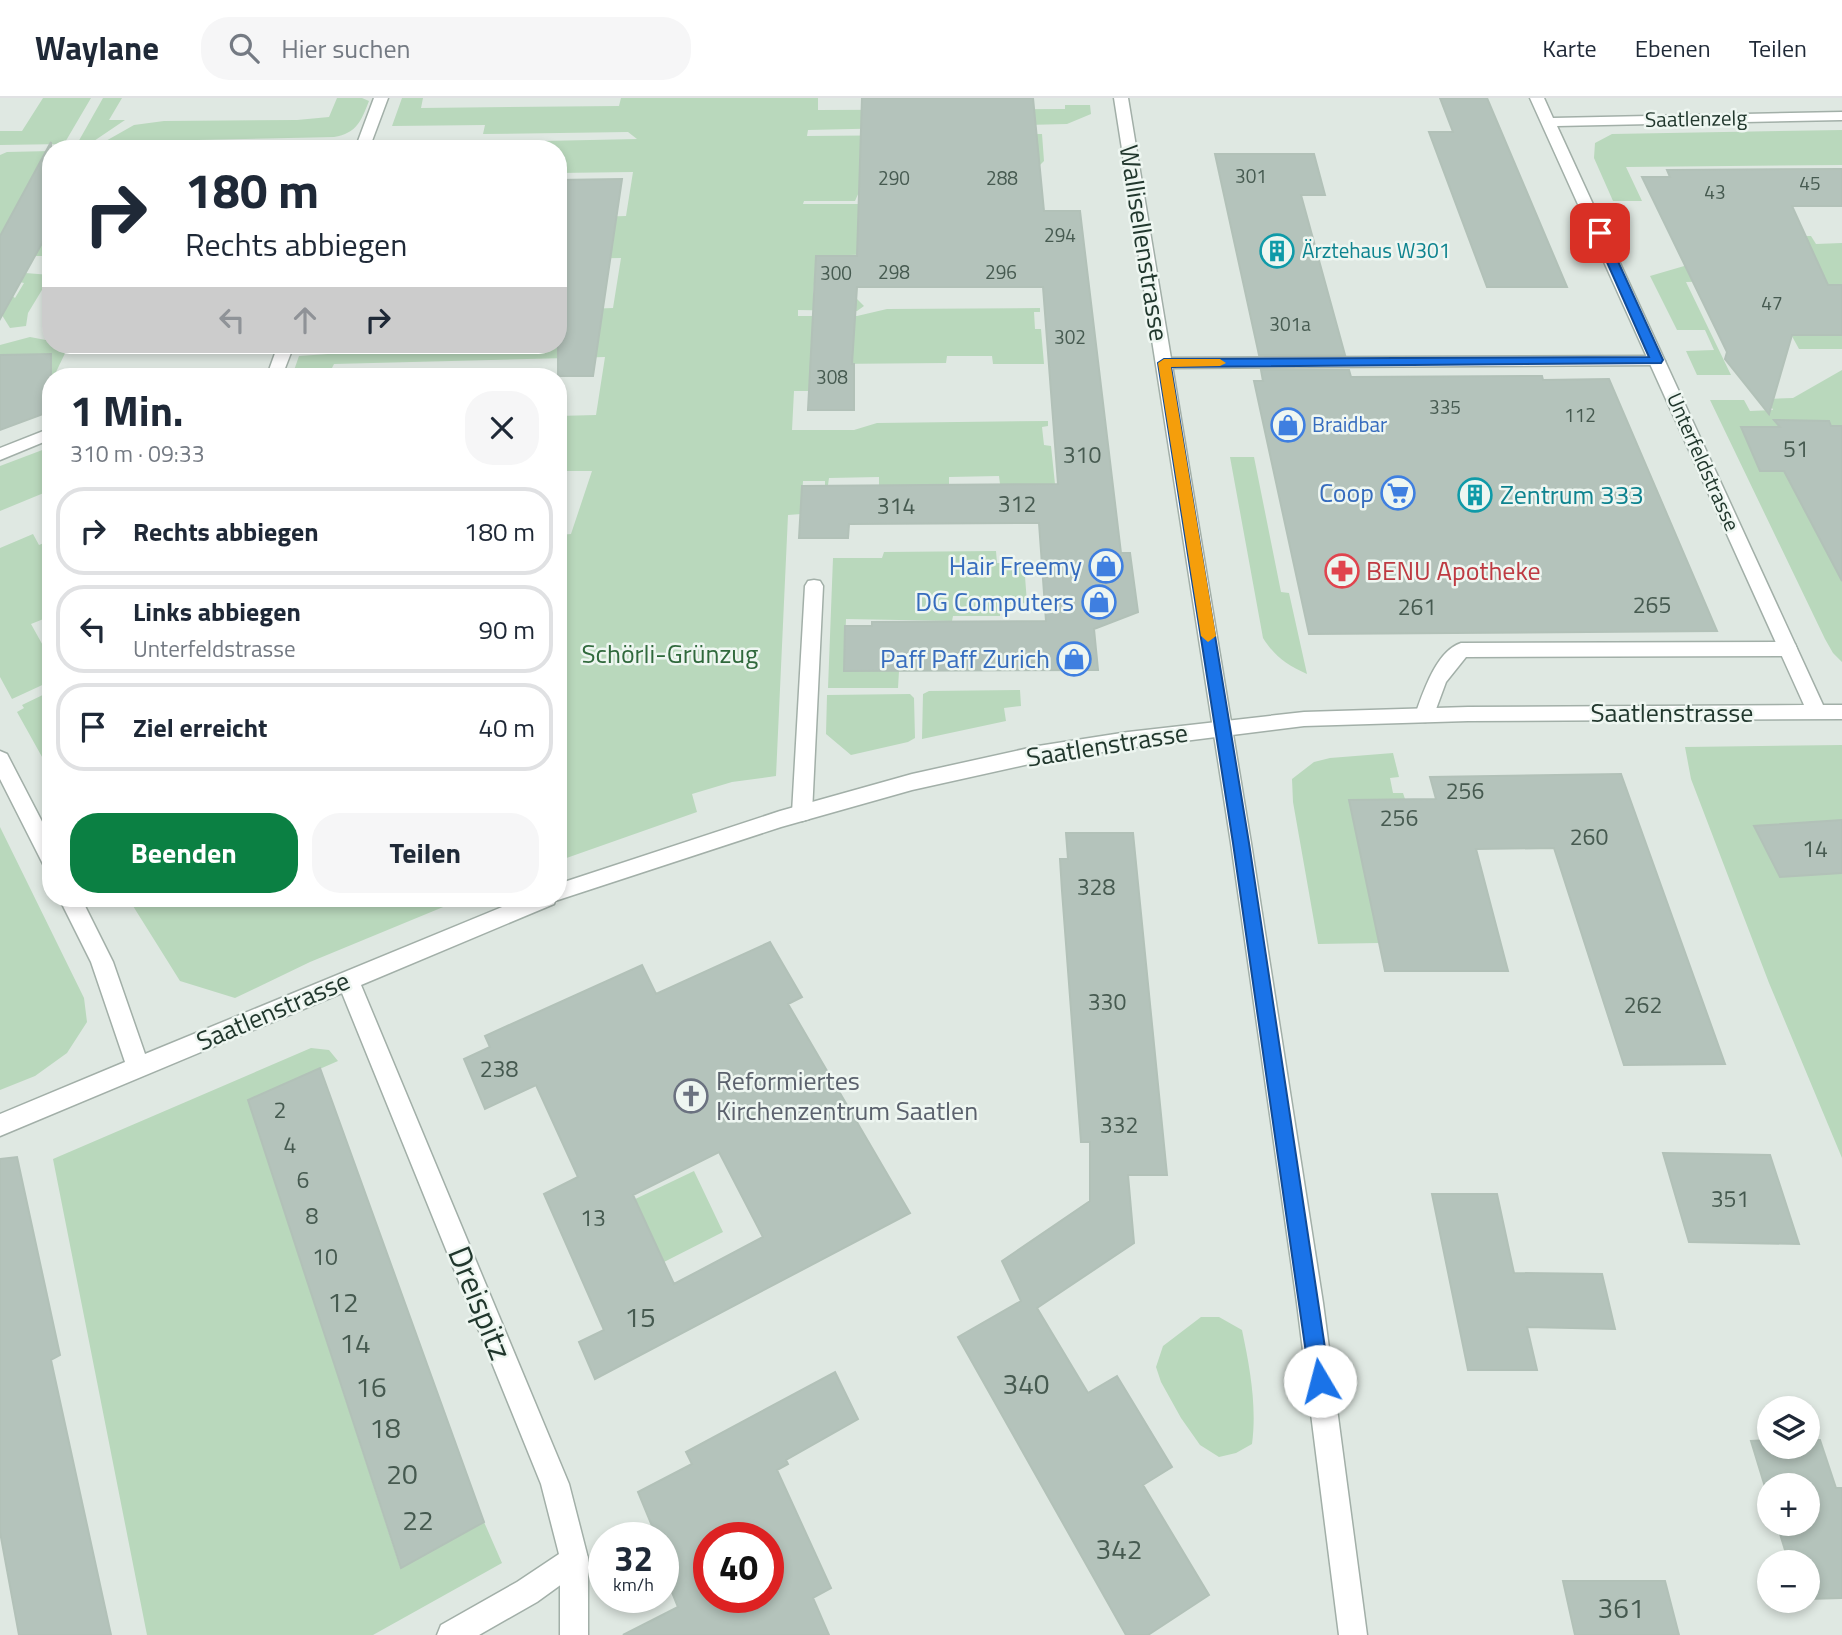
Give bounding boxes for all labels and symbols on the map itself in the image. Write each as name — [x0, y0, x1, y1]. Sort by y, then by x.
street label: Saatlenzelg — [1645, 101, 1748, 135]
street label: Wallisellenstrasse — [1110, 142, 1179, 344]
house number: 301 — [1235, 161, 1267, 190]
house number: 290 — [878, 163, 910, 192]
house number: 288 — [986, 163, 1018, 192]
house number: 45 — [1799, 168, 1821, 197]
house number: 43 — [1704, 177, 1726, 206]
pin — [1570, 203, 1630, 263]
house number: 294 — [1044, 220, 1076, 249]
building icon: Ärztehaus W301 — [1258, 232, 1296, 270]
place label: Ärztehaus W301 — [1302, 234, 1451, 266]
house number: 298 — [878, 257, 910, 286]
house number: 296 — [985, 257, 1017, 286]
house number: 300 — [820, 258, 852, 287]
house number: 47 — [1761, 288, 1783, 317]
house number: 301a — [1269, 309, 1311, 338]
house number: 302 — [1054, 322, 1086, 351]
house number: 308 — [816, 362, 848, 391]
street label: Unterfeldstrasse — [1659, 387, 1749, 536]
house number: 335 — [1429, 392, 1461, 421]
house number: 112 — [1564, 400, 1596, 429]
shop icon: Braidbar — [1269, 406, 1307, 444]
place label: Braidbar — [1312, 408, 1387, 440]
house number: 51 — [1783, 431, 1809, 466]
house number: 310 — [1063, 437, 1101, 472]
place label: Coop — [1319, 473, 1374, 512]
supermarket icon: Coop — [1379, 474, 1417, 512]
place label: Zentrum 333 — [1500, 475, 1644, 514]
building icon: Zentrum 333 — [1456, 476, 1494, 514]
house number: 312 — [998, 486, 1036, 521]
house number: 314 — [877, 488, 915, 523]
place label: Hair Freemy — [949, 546, 1082, 585]
shop icon: Hair Freemy — [1087, 547, 1125, 585]
place label: BENU Apotheke — [1366, 551, 1541, 590]
pharmacy icon: BENU Apotheke — [1323, 552, 1361, 590]
place label: DG Computers — [915, 582, 1074, 621]
shop icon: DG Computers — [1080, 583, 1118, 621]
house number: 265 — [1633, 587, 1671, 622]
house number: 261 — [1398, 589, 1436, 624]
park label: Schörli-Grünzug — [582, 634, 758, 673]
place label: Paff Paff Zurich — [880, 639, 1050, 678]
shop icon: Paff Paff Zurich — [1055, 640, 1093, 678]
street label: Saatlenstrasse — [1591, 693, 1753, 732]
street label: Saatlenstrasse — [1023, 713, 1190, 777]
house number: 256 — [1446, 773, 1484, 808]
house number: 256 — [1380, 800, 1418, 835]
house number: 260 — [1570, 819, 1608, 854]
house number: 14 — [1802, 831, 1828, 866]
house number: 328 — [1077, 869, 1115, 904]
street label: Saatlenstrasse — [190, 961, 355, 1060]
house number: 330 — [1088, 984, 1126, 1019]
house number: 262 — [1624, 987, 1662, 1022]
house number: 238 — [480, 1051, 518, 1086]
place label: Reformiertes Kirchenzentrum Saatlen — [716, 1061, 978, 1130]
church icon: Reformiertes Kirchenzentrum Saatlen — [672, 1077, 710, 1115]
house number: 2 — [274, 1092, 286, 1127]
house number: 332 — [1100, 1107, 1138, 1142]
house number: 4 — [284, 1127, 296, 1162]
house number: 6 — [297, 1162, 309, 1197]
house number: 351 — [1711, 1181, 1749, 1216]
house number: 8 — [306, 1198, 319, 1233]
house number: 13 — [580, 1200, 606, 1235]
street label: Dreispitz — [436, 1238, 525, 1367]
house number: 10 — [312, 1239, 338, 1274]
house number: 12 — [327, 1280, 359, 1323]
house number: 15 — [624, 1295, 656, 1338]
house number: 14 — [339, 1321, 371, 1364]
position arrow — [1283, 1344, 1357, 1418]
house number: 340 — [1002, 1362, 1050, 1405]
house number: 16 — [355, 1365, 387, 1408]
house number: 18 — [369, 1406, 401, 1449]
house number: 20 — [386, 1452, 418, 1495]
house number: 22 — [402, 1498, 434, 1541]
speed limit sign: 40 — [693, 1522, 784, 1613]
house number: 342 — [1095, 1527, 1143, 1570]
house number: 361 — [1597, 1586, 1645, 1629]

